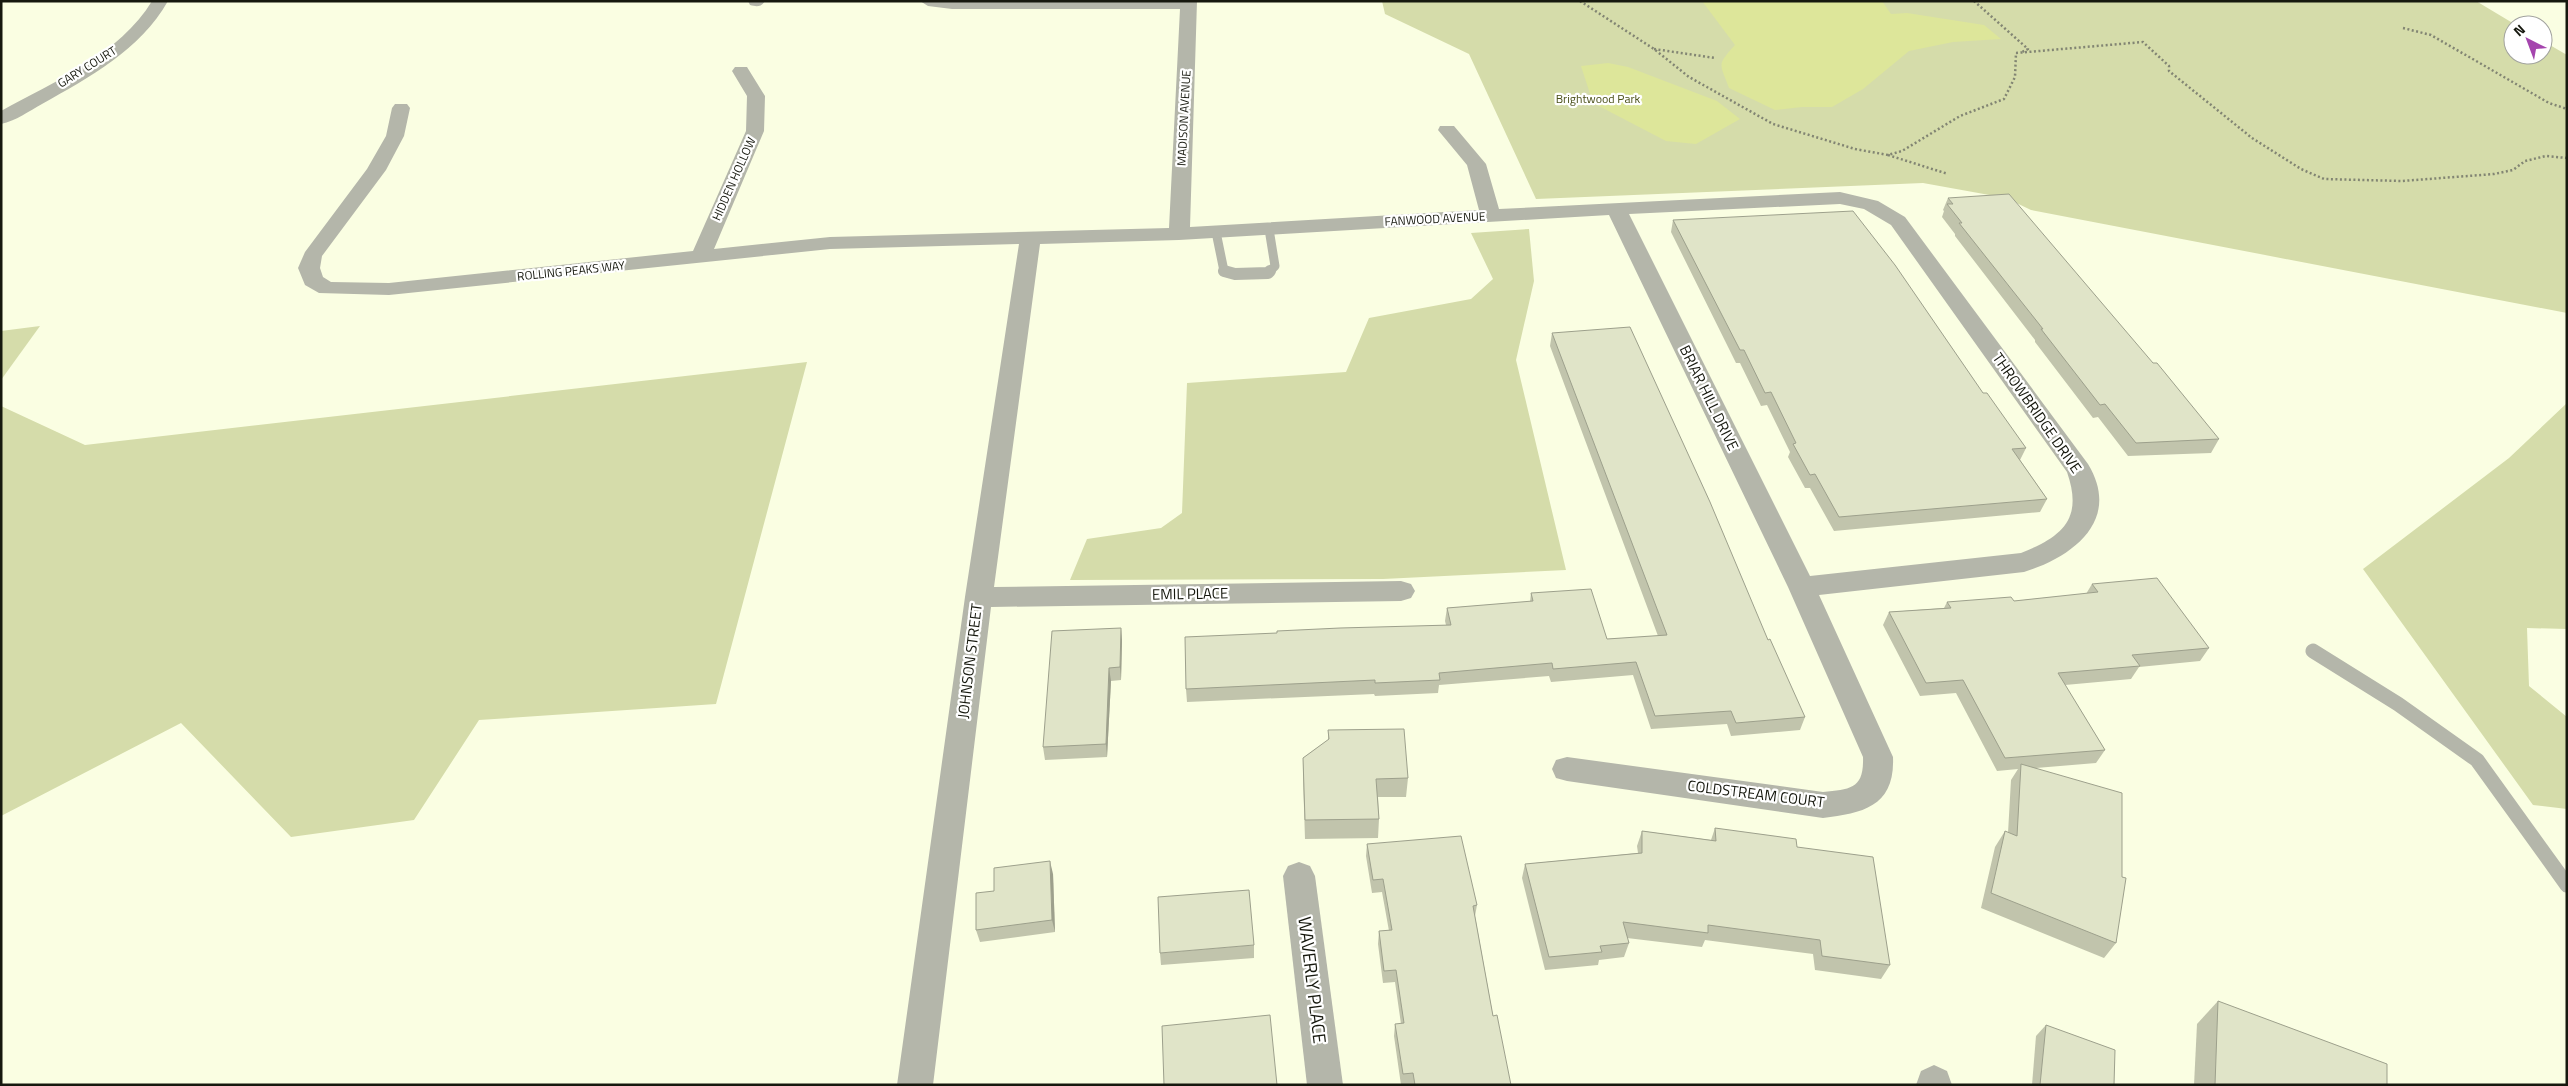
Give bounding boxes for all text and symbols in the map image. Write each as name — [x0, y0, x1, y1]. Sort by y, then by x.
north arrow — [2503, 15, 2553, 65]
text: N — [2508, 19, 2530, 41]
street label: GARY COURT — [54, 41, 121, 92]
street label: MADISON AVENUE — [1172, 69, 1196, 166]
park label: Brightwood Park — [1556, 89, 1641, 108]
street label: HIDDEN HOLLOW — [707, 134, 761, 224]
street label: FANWOOD AVENUE — [1384, 206, 1486, 231]
street label: ROLLING PEAKS WAY — [516, 255, 626, 286]
street label: BRIAR HILL DRIVE — [1674, 341, 1745, 454]
street label: THROWBRIDGE DRIVE — [1987, 348, 2088, 478]
street label: EMIL PLACE — [1152, 581, 1228, 606]
street label: JOHNSON STREET — [951, 602, 988, 720]
street label: COLDSTREAM COURT — [1686, 774, 1826, 813]
street label: WAVERLY PLACE — [1291, 915, 1334, 1045]

